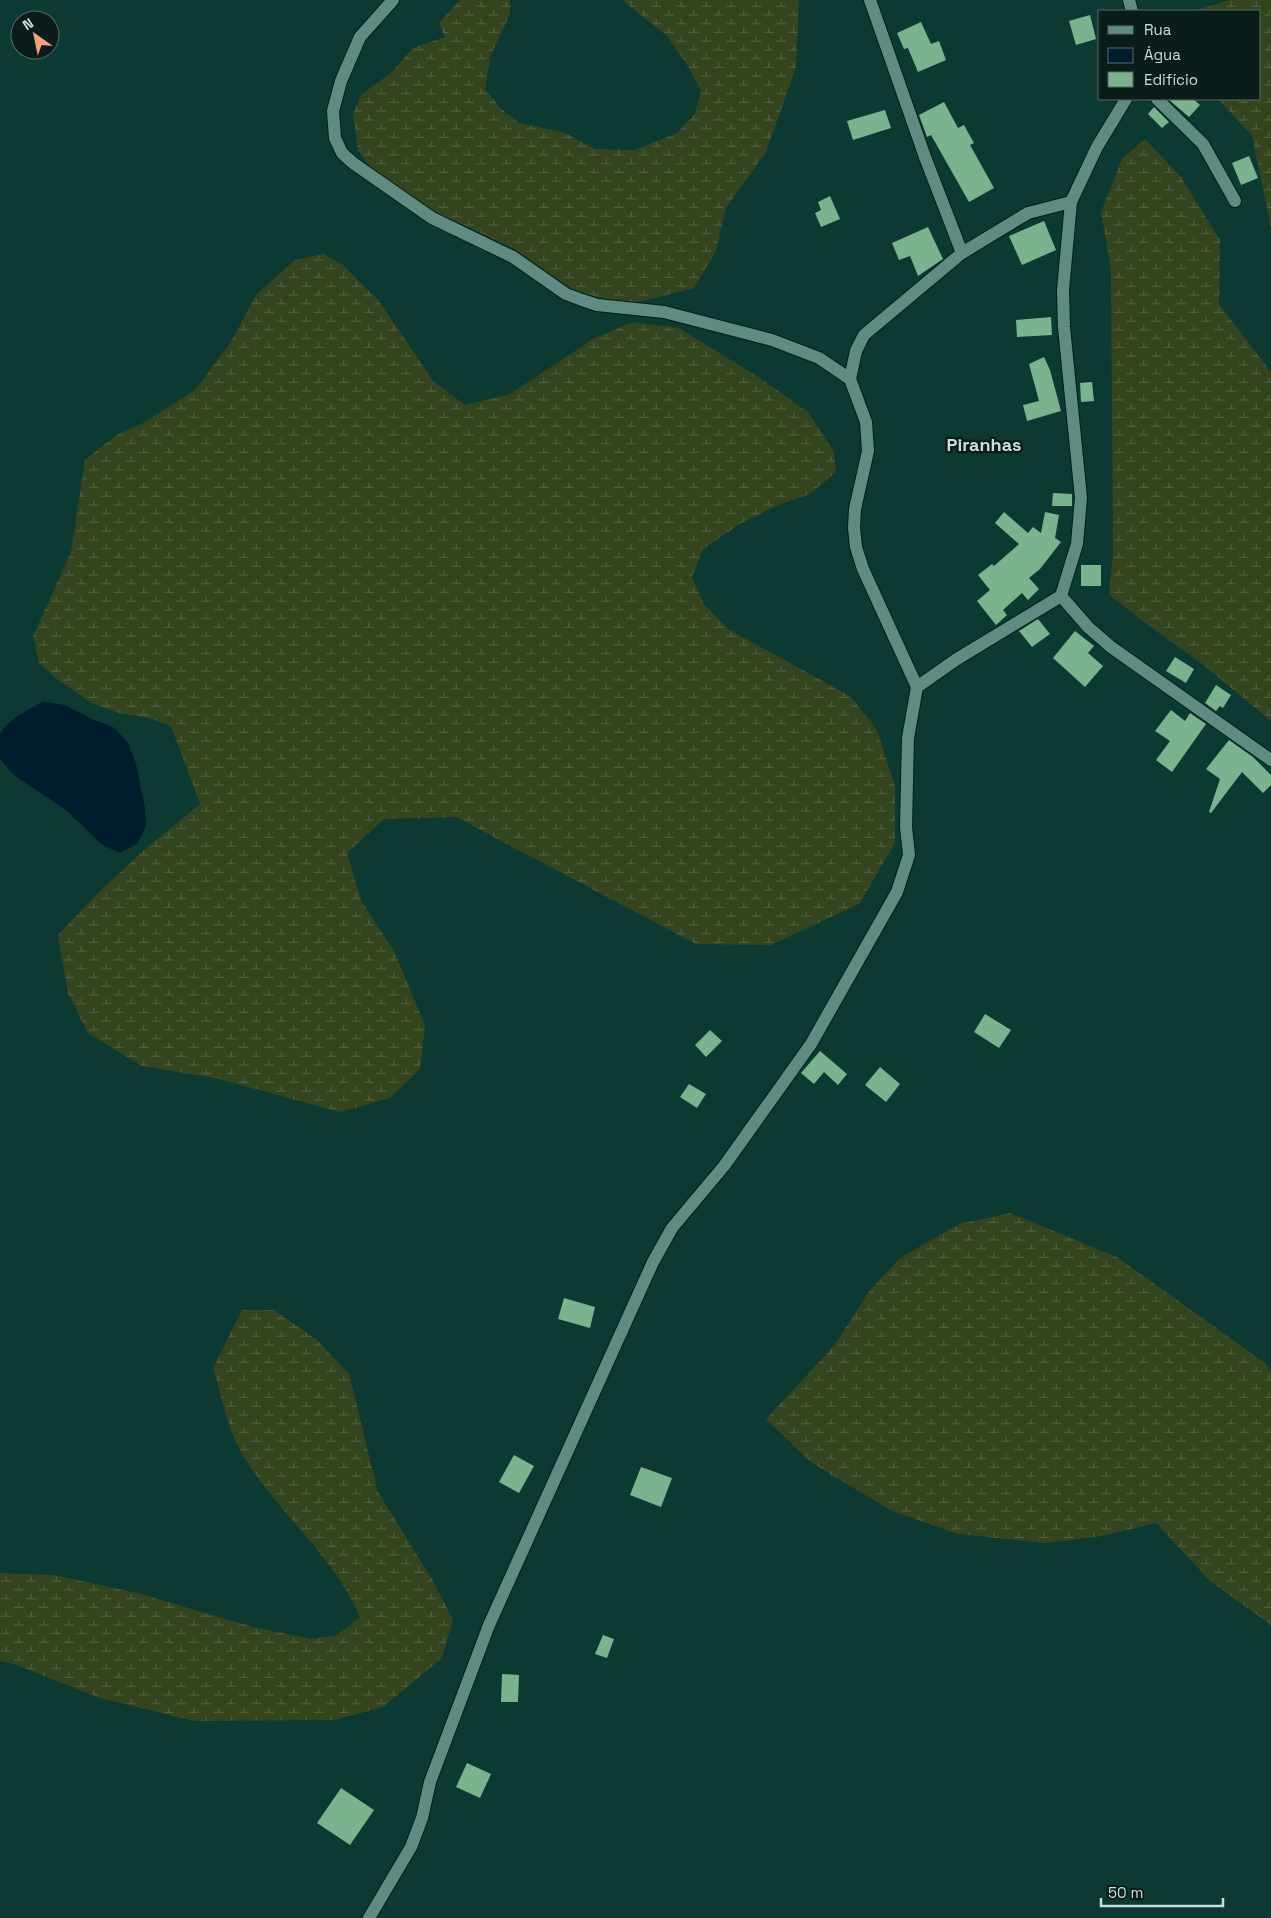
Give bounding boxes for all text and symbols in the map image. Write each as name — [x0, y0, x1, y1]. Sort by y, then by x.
north arrow — [10, 10, 60, 60]
legend — [1098, 10, 1261, 100]
text: N — [19, 14, 37, 34]
text: Rua — [1144, 20, 1172, 39]
text: Água — [1144, 45, 1181, 64]
text: Edifício — [1144, 70, 1198, 89]
district label: Piranhas — [947, 433, 1021, 456]
scale bar — [1101, 1876, 1224, 1908]
text: 50 m — [1108, 1883, 1143, 1902]

